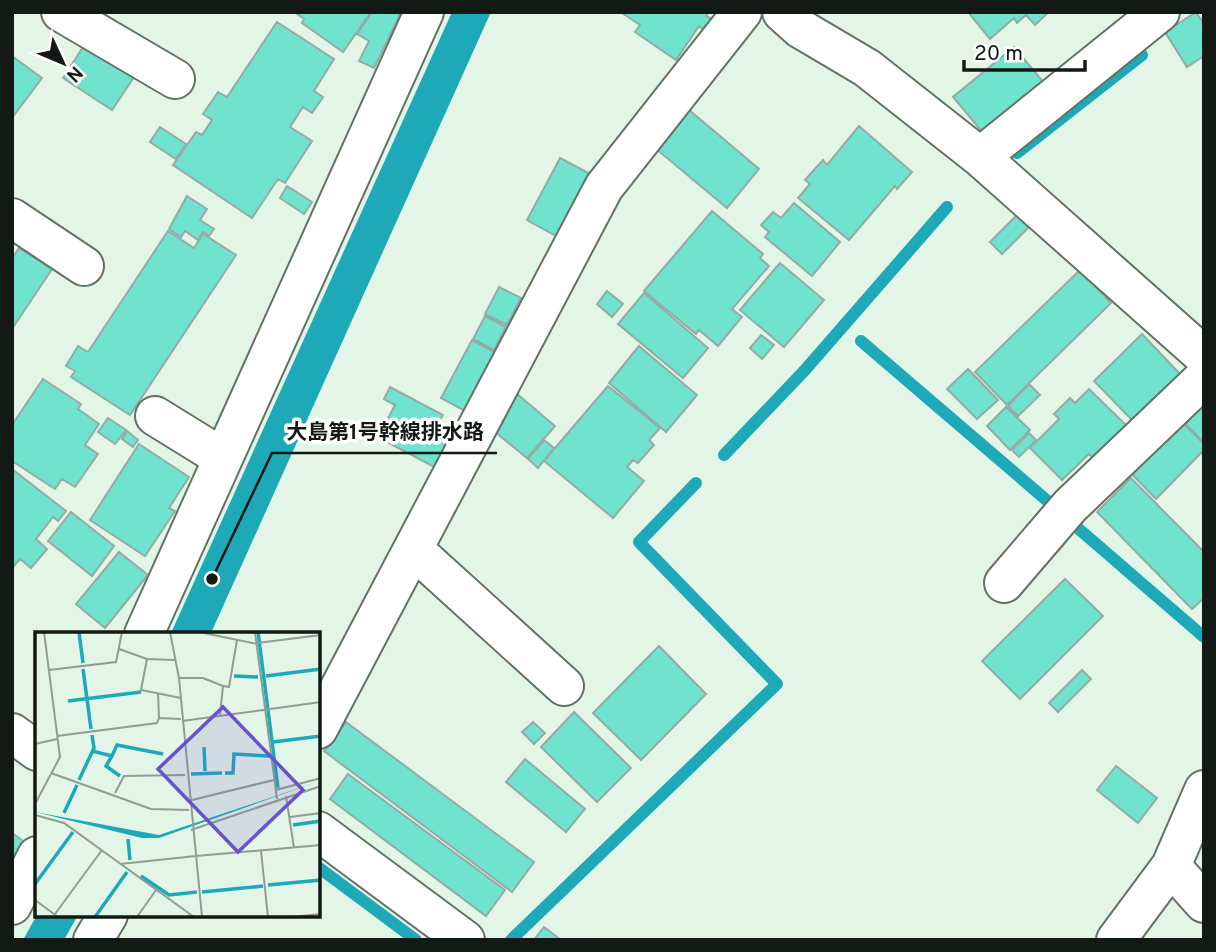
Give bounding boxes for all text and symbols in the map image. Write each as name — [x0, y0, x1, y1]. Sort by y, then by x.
north arrow — [28, 28, 98, 98]
scale bar — [964, 28, 1085, 72]
text: 20 m — [974, 41, 1023, 68]
text: N — [60, 60, 87, 87]
callout: 大島第1号幹線排水路 — [272, 411, 497, 453]
text: 大島第1号幹線排水路 — [286, 420, 484, 447]
inset map — [35, 632, 320, 917]

